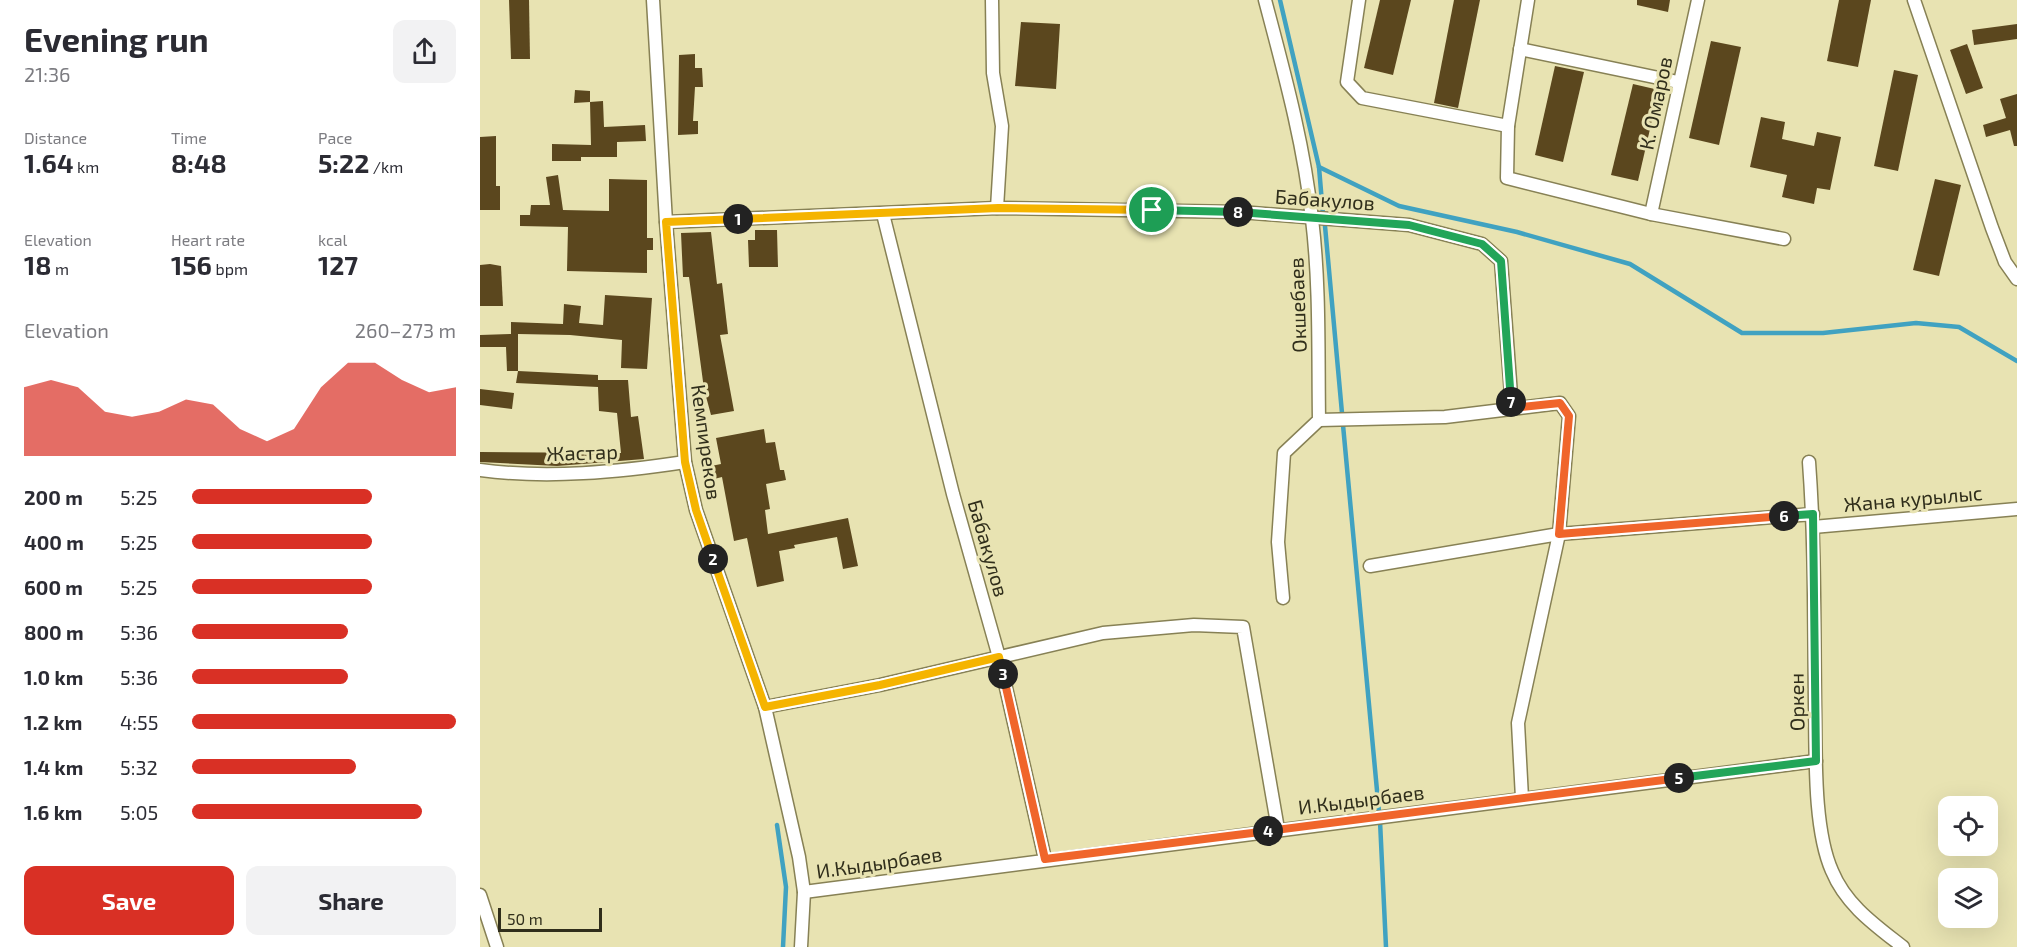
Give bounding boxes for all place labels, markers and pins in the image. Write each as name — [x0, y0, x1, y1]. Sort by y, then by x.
pin — [1126, 184, 1177, 235]
pin: 8 — [1223, 197, 1253, 227]
pin: 1 — [723, 204, 753, 234]
pin: 7 — [1496, 387, 1526, 417]
pin: 6 — [1769, 501, 1799, 531]
pin: 2 — [698, 544, 728, 574]
pin: 3 — [988, 659, 1018, 689]
pin: 5 — [1664, 763, 1694, 793]
pin: 4 — [1253, 816, 1283, 846]

